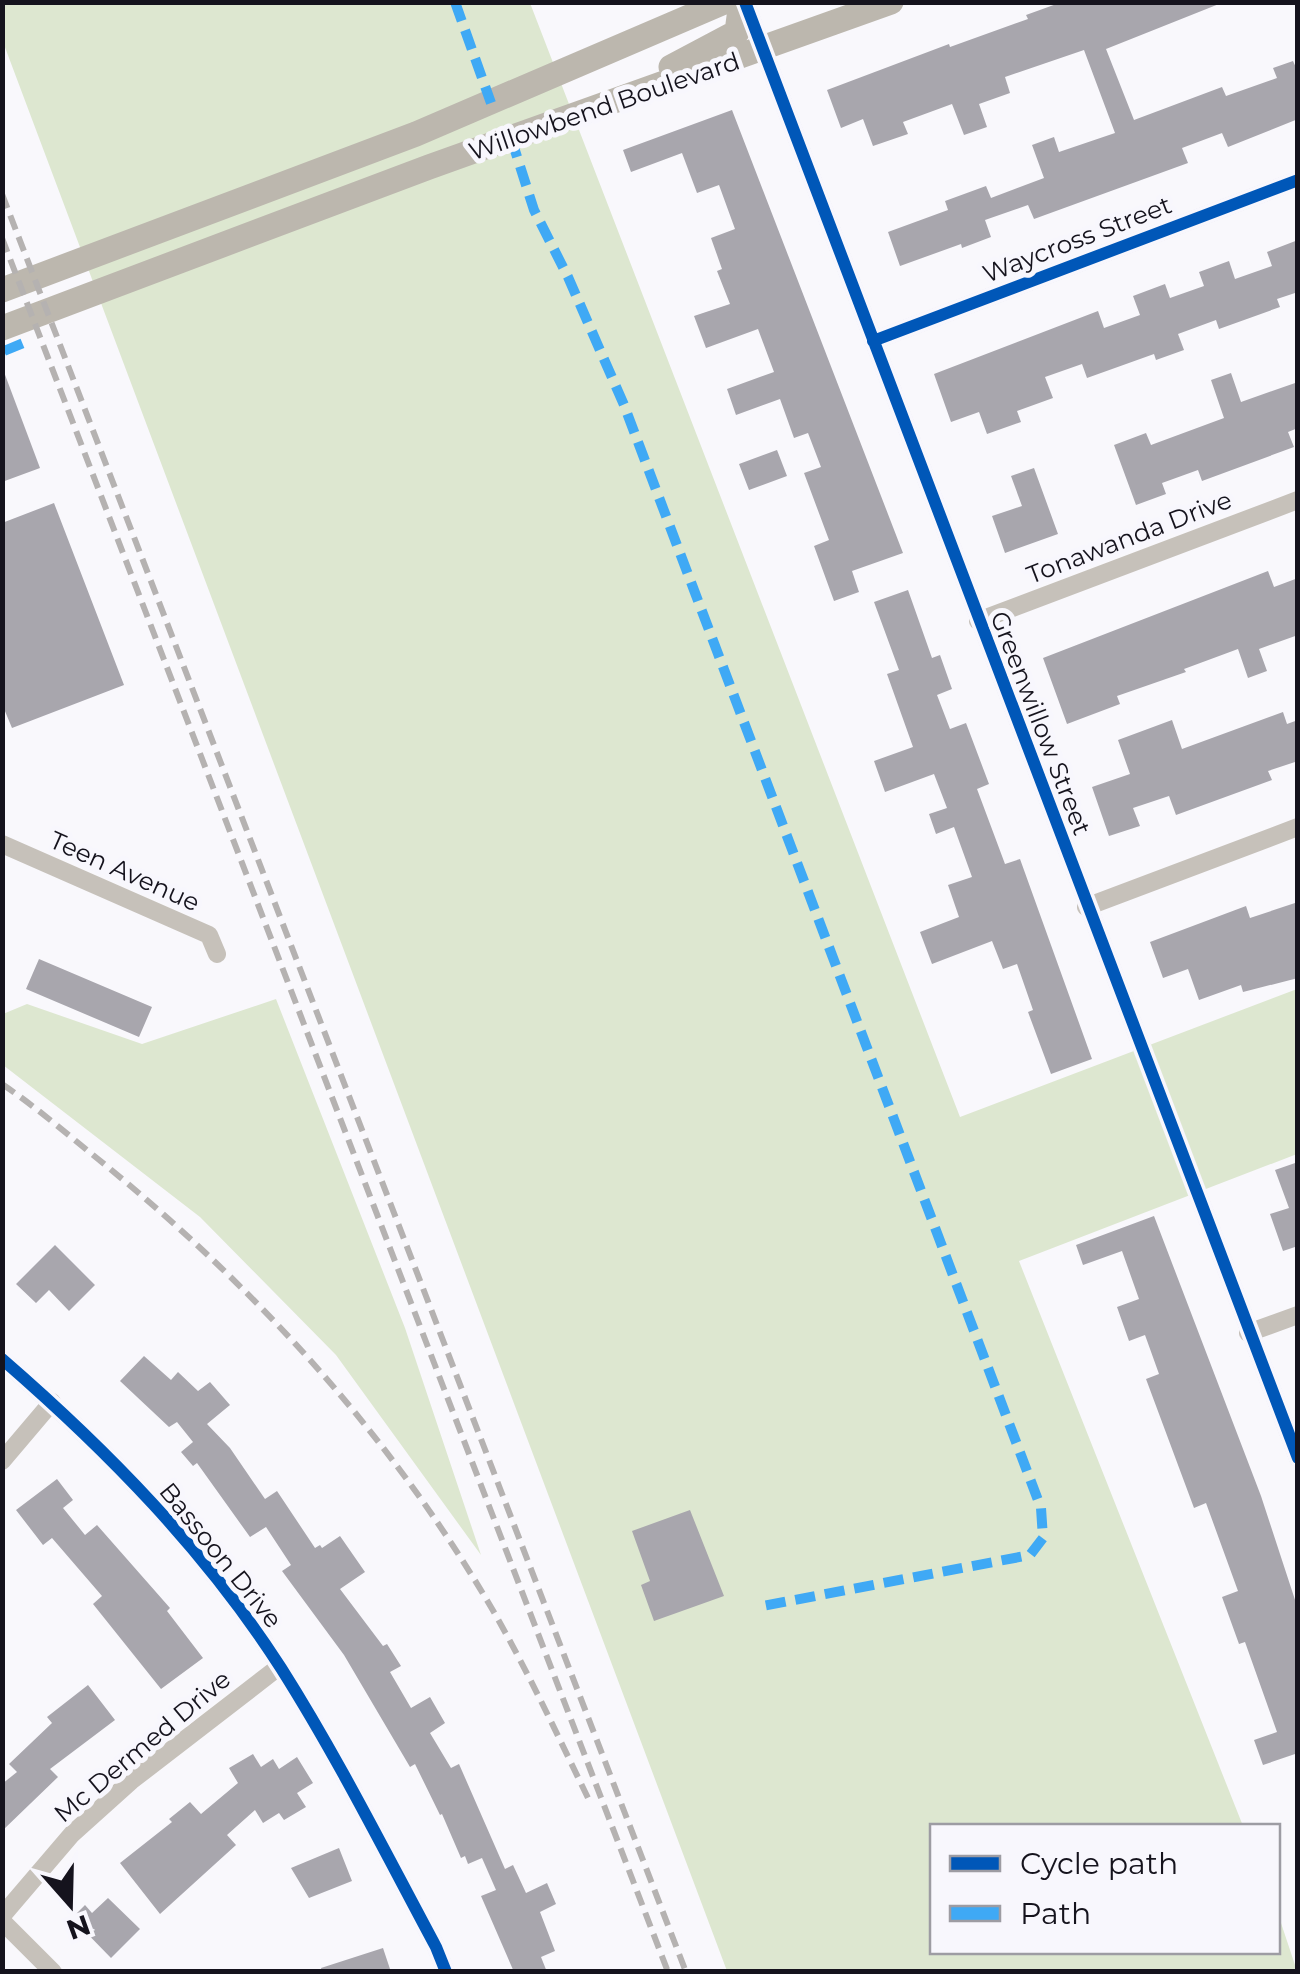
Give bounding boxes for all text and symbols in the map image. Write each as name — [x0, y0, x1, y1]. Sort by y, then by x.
street label: Willowbend Boulevard — [465, 45, 743, 167]
street label: Waycross Street — [978, 189, 1176, 289]
street label: Tonawanda Drive — [1022, 484, 1236, 590]
street label: Greenwillow Street — [984, 607, 1098, 839]
street label: Teen Avenue — [45, 825, 205, 917]
street label: Bassoon Drive — [153, 1476, 289, 1634]
street label: Mc Dermed Drive — [48, 1664, 236, 1828]
legend — [930, 1824, 1280, 1954]
text: Cycle path — [1020, 1845, 1178, 1882]
north arrow — [20, 1854, 120, 1954]
text: Path — [1020, 1895, 1091, 1932]
text: N — [62, 1908, 95, 1947]

